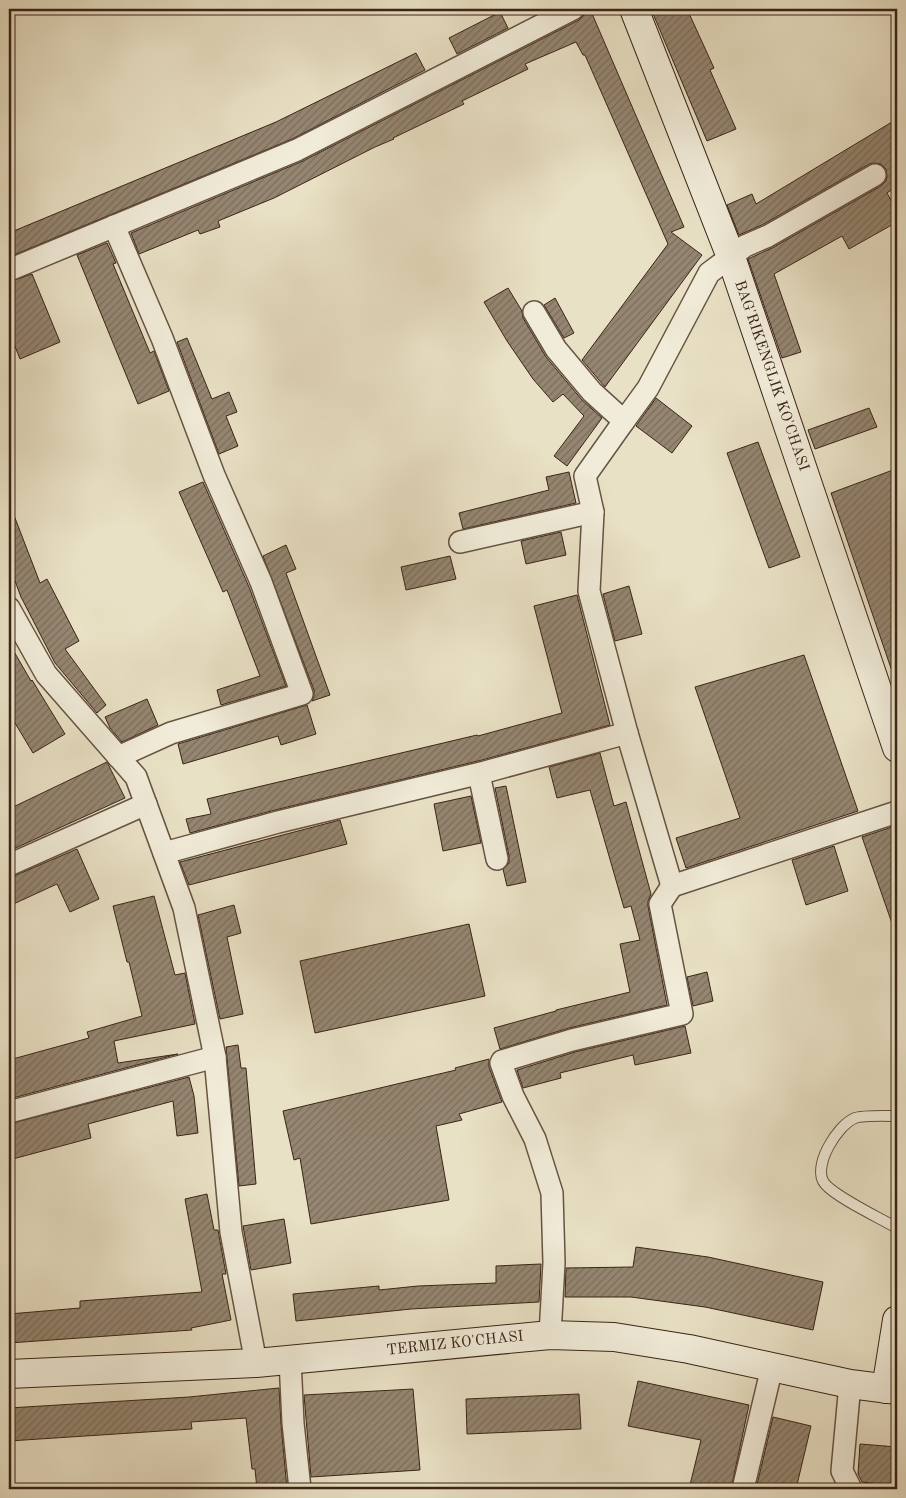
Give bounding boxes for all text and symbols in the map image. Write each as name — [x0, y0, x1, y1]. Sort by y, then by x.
street label: BAG'RIKENGLIK KO'CHASI — [731, 279, 811, 473]
street label: TERMIZ KO'CHASI — [386, 1329, 524, 1359]

